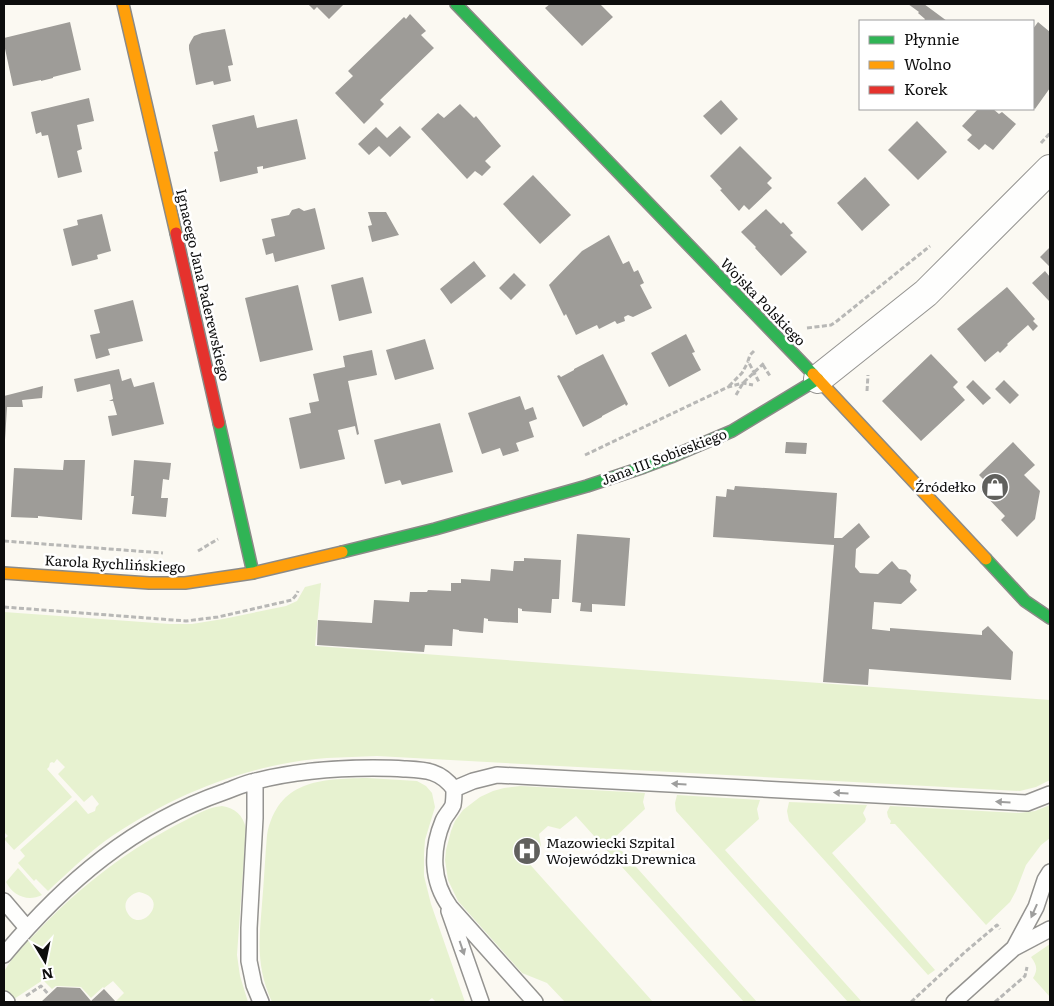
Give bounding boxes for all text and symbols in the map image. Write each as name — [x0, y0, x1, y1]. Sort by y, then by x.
legend — [859, 20, 1034, 110]
text: Płynnie — [904, 27, 959, 50]
text: Wolno — [904, 52, 951, 75]
text: Korek — [904, 77, 948, 100]
street label: Ignacego Jana Paderewskiego — [172, 187, 236, 383]
street label: Wojska Polskiego — [716, 253, 811, 350]
street label: Jana III Sobieskiego — [598, 423, 729, 489]
shop icon: Źródełko — [980, 472, 1010, 502]
place label: Źródełko — [915, 476, 976, 496]
street label: Karola Rychlińskiego — [44, 549, 186, 577]
one-way arrow — [670, 780, 686, 788]
one-way arrow — [833, 789, 849, 797]
one-way arrow — [995, 797, 1011, 805]
place label: Mazowiecki Szpital Wojewódzki Drewnica — [546, 832, 696, 868]
hospital icon: Mazowiecki Szpital Wojewódzki Drewnica — [512, 836, 542, 866]
one-way arrow — [1029, 904, 1037, 918]
north arrow — [20, 936, 70, 986]
one-way arrow — [459, 941, 466, 956]
text: N — [40, 964, 55, 986]

